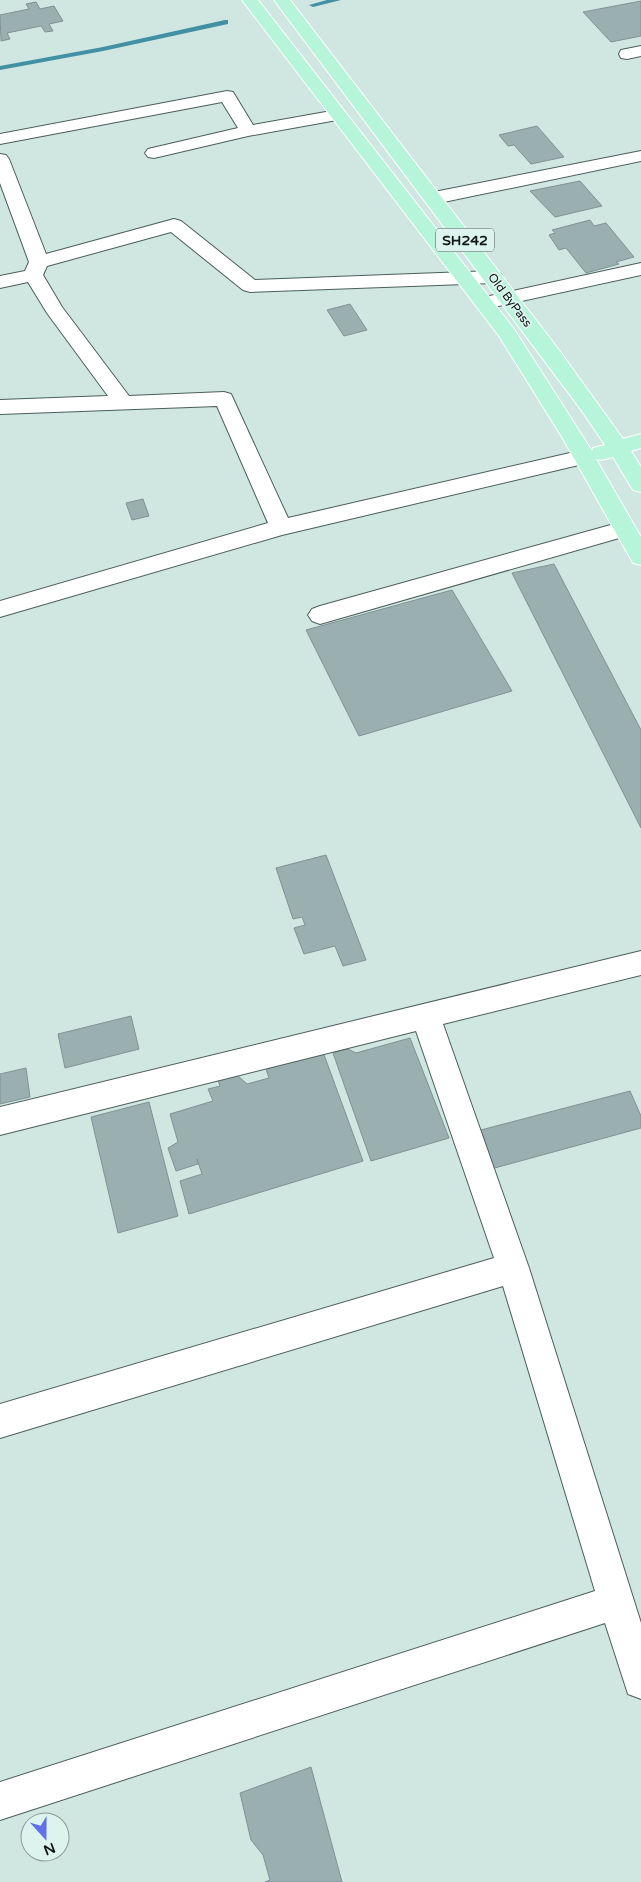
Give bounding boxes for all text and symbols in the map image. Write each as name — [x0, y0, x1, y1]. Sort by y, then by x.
road number: SH242 — [436, 228, 494, 252]
street label: Old ByPass — [485, 270, 535, 330]
north arrow — [20, 1812, 70, 1862]
text: N — [41, 1839, 58, 1859]

